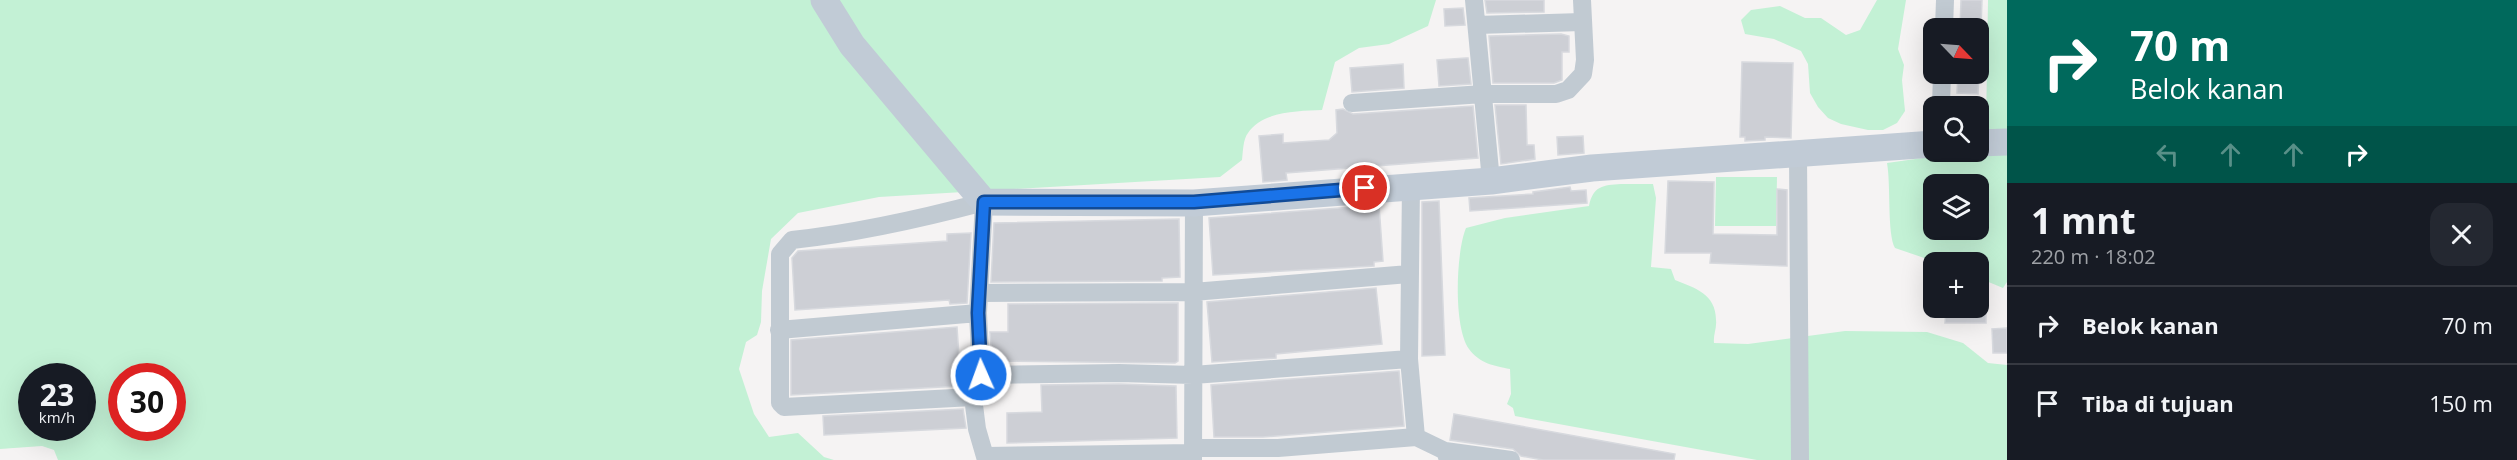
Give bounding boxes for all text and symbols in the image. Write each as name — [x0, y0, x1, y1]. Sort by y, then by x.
text: 70 m — [2130, 16, 2230, 73]
north arrow — [1923, 18, 1989, 84]
map controls — [1923, 18, 1989, 318]
icon: right — [2031, 24, 2109, 102]
text: Belok kanan — [2130, 70, 2284, 107]
button: search — [1923, 96, 1989, 162]
icon: left — [2151, 138, 2184, 171]
icon: ahead — [2214, 138, 2247, 171]
icon: ahead — [2277, 138, 2310, 171]
icon: right — [2340, 138, 2373, 171]
pin — [1339, 162, 1390, 213]
icon: arrive — [1348, 171, 1381, 204]
button: layers — [1923, 174, 1989, 240]
text: 1 mnt — [2031, 196, 2136, 245]
button: close — [2430, 203, 2493, 266]
text: 220 m · 18:02 — [2031, 243, 2156, 270]
button: + — [1923, 252, 1989, 318]
icon: right — [2031, 309, 2064, 342]
text: Belok kanan — [2082, 310, 2219, 340]
text: 70 m — [2442, 310, 2493, 340]
position arrow — [949, 343, 1013, 407]
speed limit sign: 30 — [108, 363, 186, 441]
text: 23 — [40, 374, 74, 415]
icon: arrive — [2031, 387, 2064, 420]
text: Tiba di tujuan — [2082, 388, 2234, 418]
text: 150 m — [2429, 388, 2493, 418]
text: km/h — [39, 407, 75, 427]

